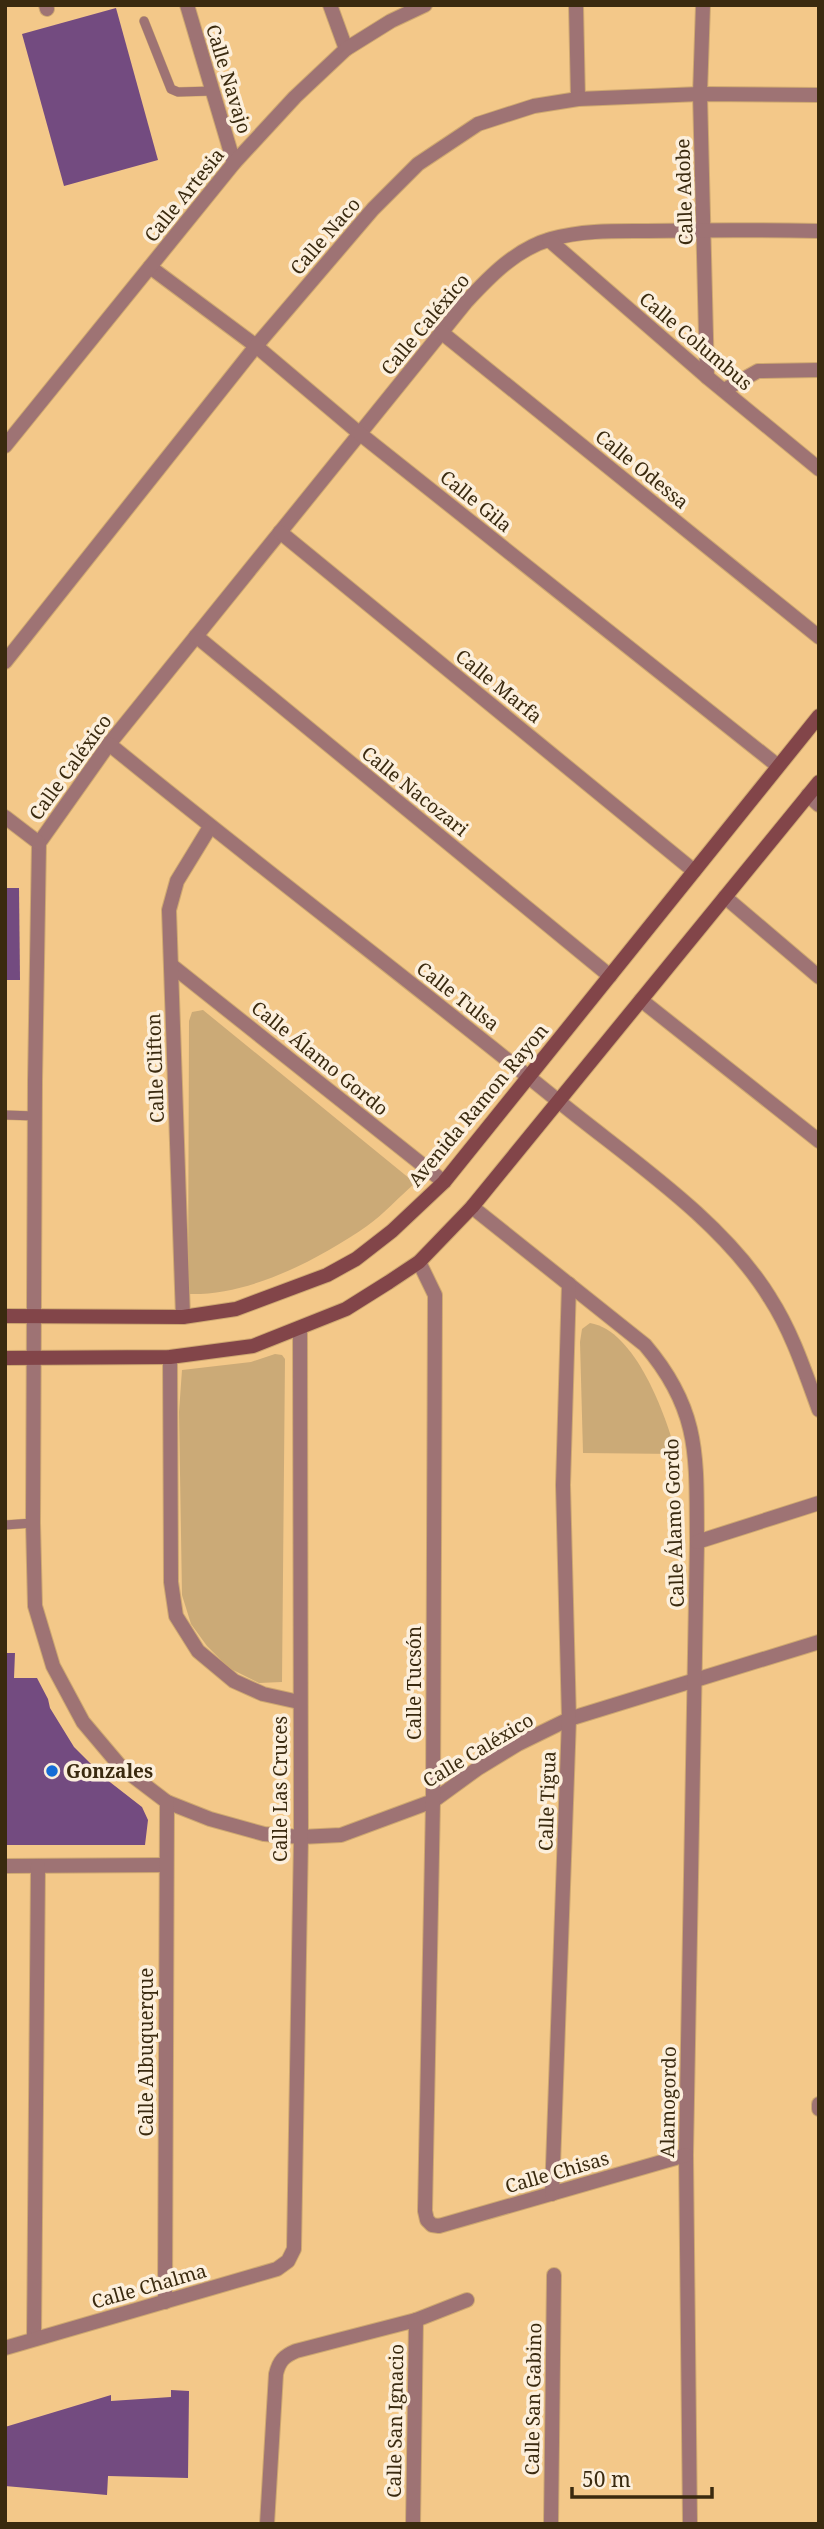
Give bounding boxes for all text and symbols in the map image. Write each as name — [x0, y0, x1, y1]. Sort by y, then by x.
street label: Calle Navajo — [200, 21, 258, 137]
street label: Calle Adobe — [669, 138, 699, 246]
street label: Calle Artesia — [138, 143, 230, 247]
street label: Calle Naco — [284, 192, 366, 280]
street label: Calle Caléxico — [375, 268, 475, 380]
street label: Calle Columbus — [634, 286, 758, 396]
street label: Calle Odessa — [590, 423, 694, 515]
street label: Calle Gila — [435, 464, 517, 538]
street label: Calle Marfa — [450, 643, 548, 729]
street label: Calle Caléxico — [23, 709, 117, 825]
street label: Calle Nacozari — [356, 740, 474, 842]
street label: Calle Tulsa — [411, 956, 505, 1036]
street label: Calle Álamo Gordo — [246, 995, 394, 1121]
street label: Calle Clifton — [140, 1013, 170, 1123]
street label: Avenida Ramon Rayon — [402, 1018, 554, 1192]
street label: Calle Álamo Gordo — [658, 1438, 690, 1608]
street label: Calle Tucsón — [401, 1626, 427, 1740]
street label: Calle Caléxico — [418, 1707, 538, 1793]
street label: Calle Las Cruces — [267, 1716, 293, 1862]
street label: Calle Tigua — [532, 1751, 562, 1851]
place label: Gonzales — [66, 1758, 153, 1784]
marker: Gonzales — [44, 1763, 60, 1779]
street label: Calle Albuquerque — [133, 1967, 159, 2137]
street label: Alamogordo — [654, 2046, 682, 2158]
street label: Calle Chisas — [502, 2145, 612, 2199]
street label: Calle Chalma — [89, 2257, 209, 2315]
street label: Calle San Gabino — [519, 2322, 547, 2476]
street label: Calle San Ignacio — [381, 2344, 409, 2498]
scale bar — [572, 2456, 712, 2500]
text: 50 m — [582, 2465, 631, 2493]

